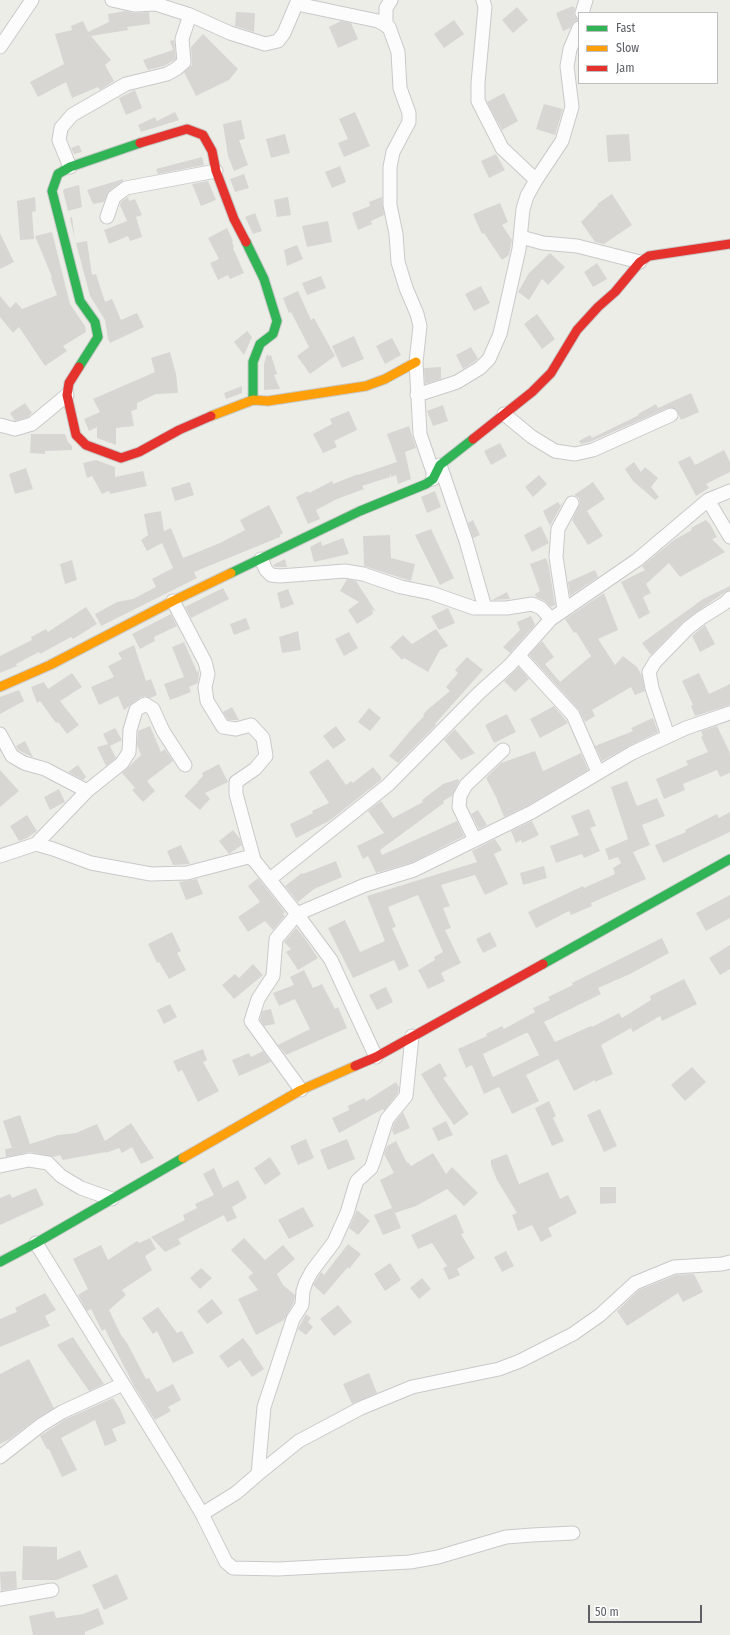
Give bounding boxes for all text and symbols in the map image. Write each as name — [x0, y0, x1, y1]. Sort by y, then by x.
legend — [578, 12, 718, 84]
text: Fast — [616, 21, 635, 35]
text: Slow — [616, 41, 639, 55]
text: Jam — [616, 61, 634, 75]
scale bar — [590, 1597, 704, 1623]
text: 50 m — [595, 1605, 619, 1619]

